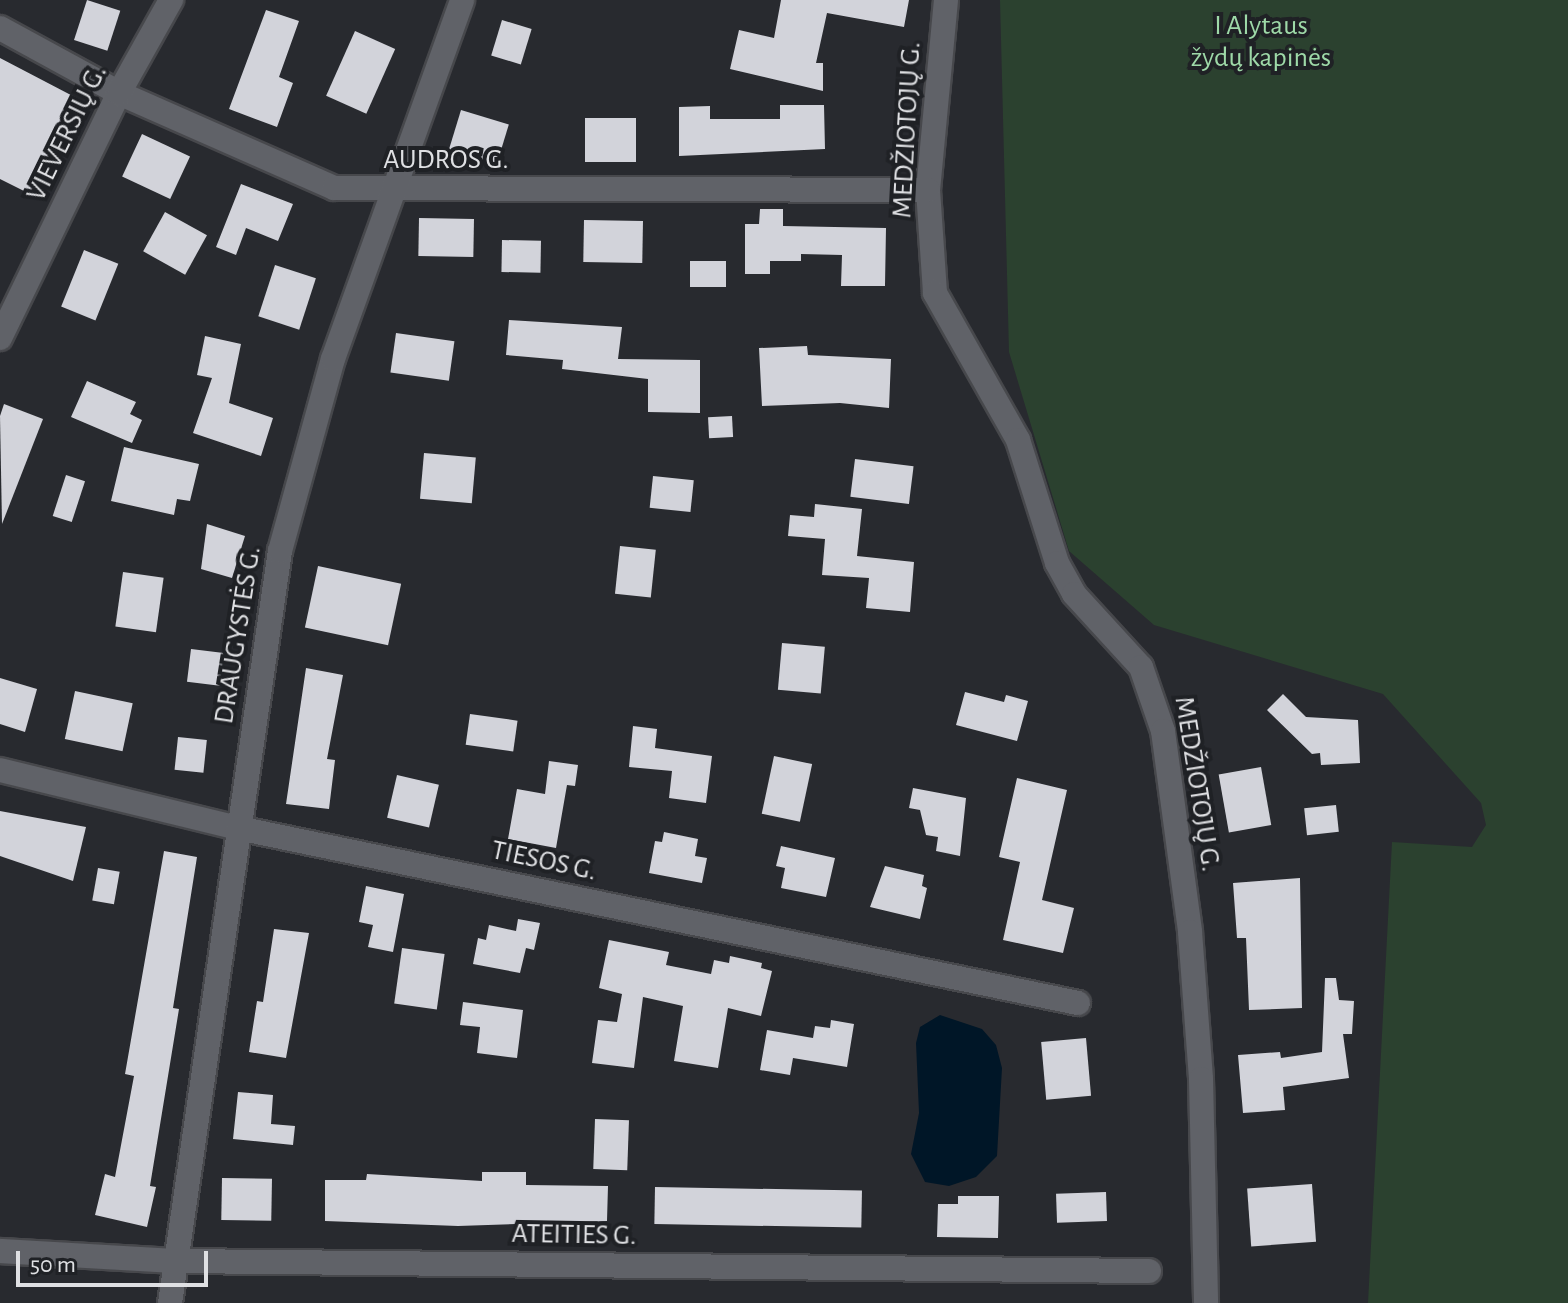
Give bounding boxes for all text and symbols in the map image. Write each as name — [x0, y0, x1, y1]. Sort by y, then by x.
park label: I Alytaus žydų kapinės — [1191, 9, 1331, 75]
street label: MEDŽIOTOJŲ G. — [886, 41, 928, 219]
street label: VIEVERSIŲ G. — [20, 59, 114, 207]
street label: AUDROS G. — [383, 143, 509, 177]
street label: DRAUGYSTĖS G. — [207, 544, 269, 726]
street label: MEDŽIOTOJŲ G. — [1167, 694, 1227, 874]
street label: TIESOS G. — [488, 833, 600, 889]
street label: ATEITIES G. — [511, 1217, 637, 1253]
scale bar — [20, 1235, 212, 1285]
text: 50 m — [30, 1253, 76, 1277]

